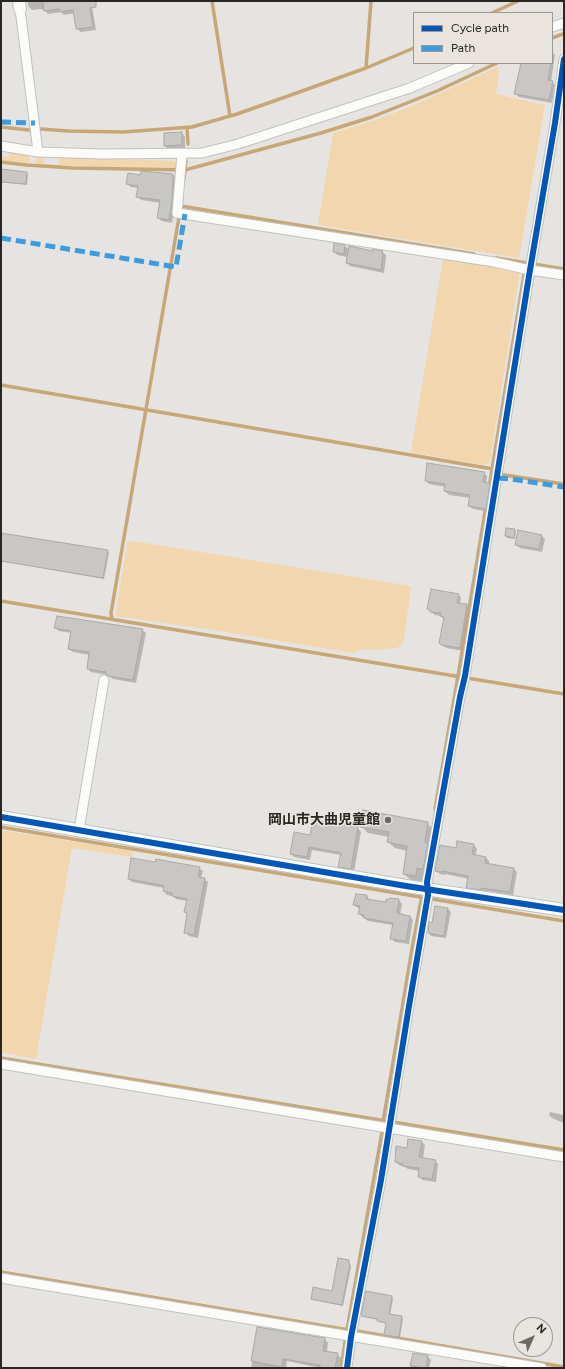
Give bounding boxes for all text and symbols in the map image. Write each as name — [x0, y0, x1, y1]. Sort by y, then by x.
legend — [413, 12, 553, 64]
text: Cycle path — [451, 21, 509, 35]
text: Path — [451, 41, 475, 55]
place label: 岡山市大曲児童館 — [268, 812, 380, 828]
marker: 岡山市大曲児童館 — [383, 815, 393, 825]
north arrow — [513, 1317, 553, 1357]
text: N — [534, 1321, 549, 1336]

